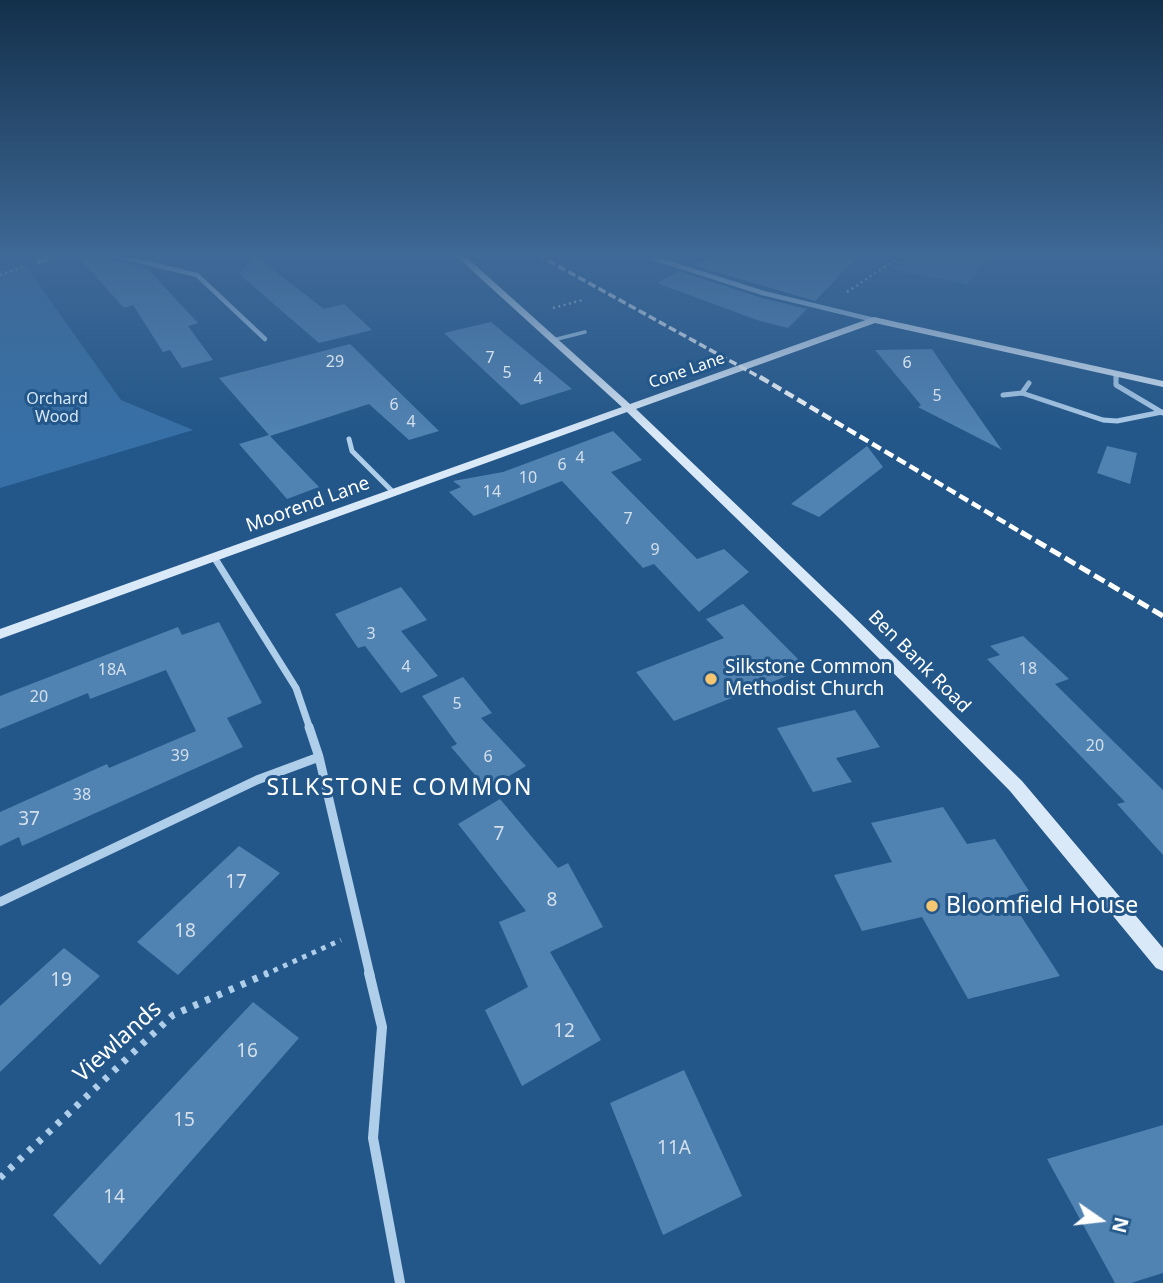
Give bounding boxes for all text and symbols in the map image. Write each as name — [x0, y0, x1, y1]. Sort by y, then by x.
house number: 7 — [485, 348, 495, 368]
street label: Cone Lane — [646, 349, 728, 393]
house number: 29 — [326, 352, 344, 372]
house number: 6 — [902, 353, 912, 373]
house number: 5 — [502, 363, 512, 383]
house number: 4 — [533, 369, 543, 389]
house number: 5 — [932, 386, 942, 406]
park label: Orchard Wood — [26, 389, 88, 427]
house number: 6 — [389, 395, 399, 415]
house number: 4 — [406, 412, 416, 432]
house number: 4 — [575, 448, 585, 468]
house number: 6 — [557, 455, 567, 475]
house number: 10 — [519, 468, 537, 488]
street label: Moorend Lane — [243, 472, 373, 538]
house number: 14 — [483, 482, 501, 502]
house number: 7 — [623, 509, 633, 529]
house number: 9 — [650, 540, 660, 560]
street label: Ben Bank Road — [863, 606, 975, 718]
house number: 3 — [366, 624, 376, 644]
house number: 4 — [401, 657, 411, 677]
place label: Silkstone Common Methodist Church — [725, 657, 893, 701]
house number: 18 — [1019, 659, 1037, 679]
house number: 18A — [98, 660, 126, 680]
marker: Silkstone Common Methodist Church — [703, 671, 719, 687]
house number: 20 — [30, 687, 48, 707]
house number: 5 — [452, 694, 462, 714]
house number: 20 — [1086, 736, 1104, 756]
house number: 39 — [171, 746, 189, 766]
house number: 6 — [483, 747, 493, 767]
district label: SILKSTONE COMMON — [268, 774, 532, 802]
house number: 38 — [73, 785, 91, 805]
house number: 37 — [18, 809, 40, 831]
house number: 7 — [494, 824, 504, 846]
house number: 17 — [225, 872, 247, 894]
house number: 8 — [547, 890, 557, 912]
place label: Bloomfield House — [946, 892, 1138, 920]
marker: Bloomfield House — [924, 898, 940, 914]
house number: 18 — [174, 921, 196, 943]
house number: 19 — [50, 970, 72, 992]
street label: Viewlands — [68, 995, 168, 1089]
house number: 12 — [553, 1021, 575, 1043]
house number: 16 — [236, 1041, 258, 1063]
house number: 15 — [173, 1110, 195, 1132]
house number: 11A — [657, 1138, 691, 1160]
north arrow — [1065, 1185, 1135, 1255]
house number: 14 — [103, 1187, 125, 1209]
text: N — [1106, 1214, 1135, 1236]

